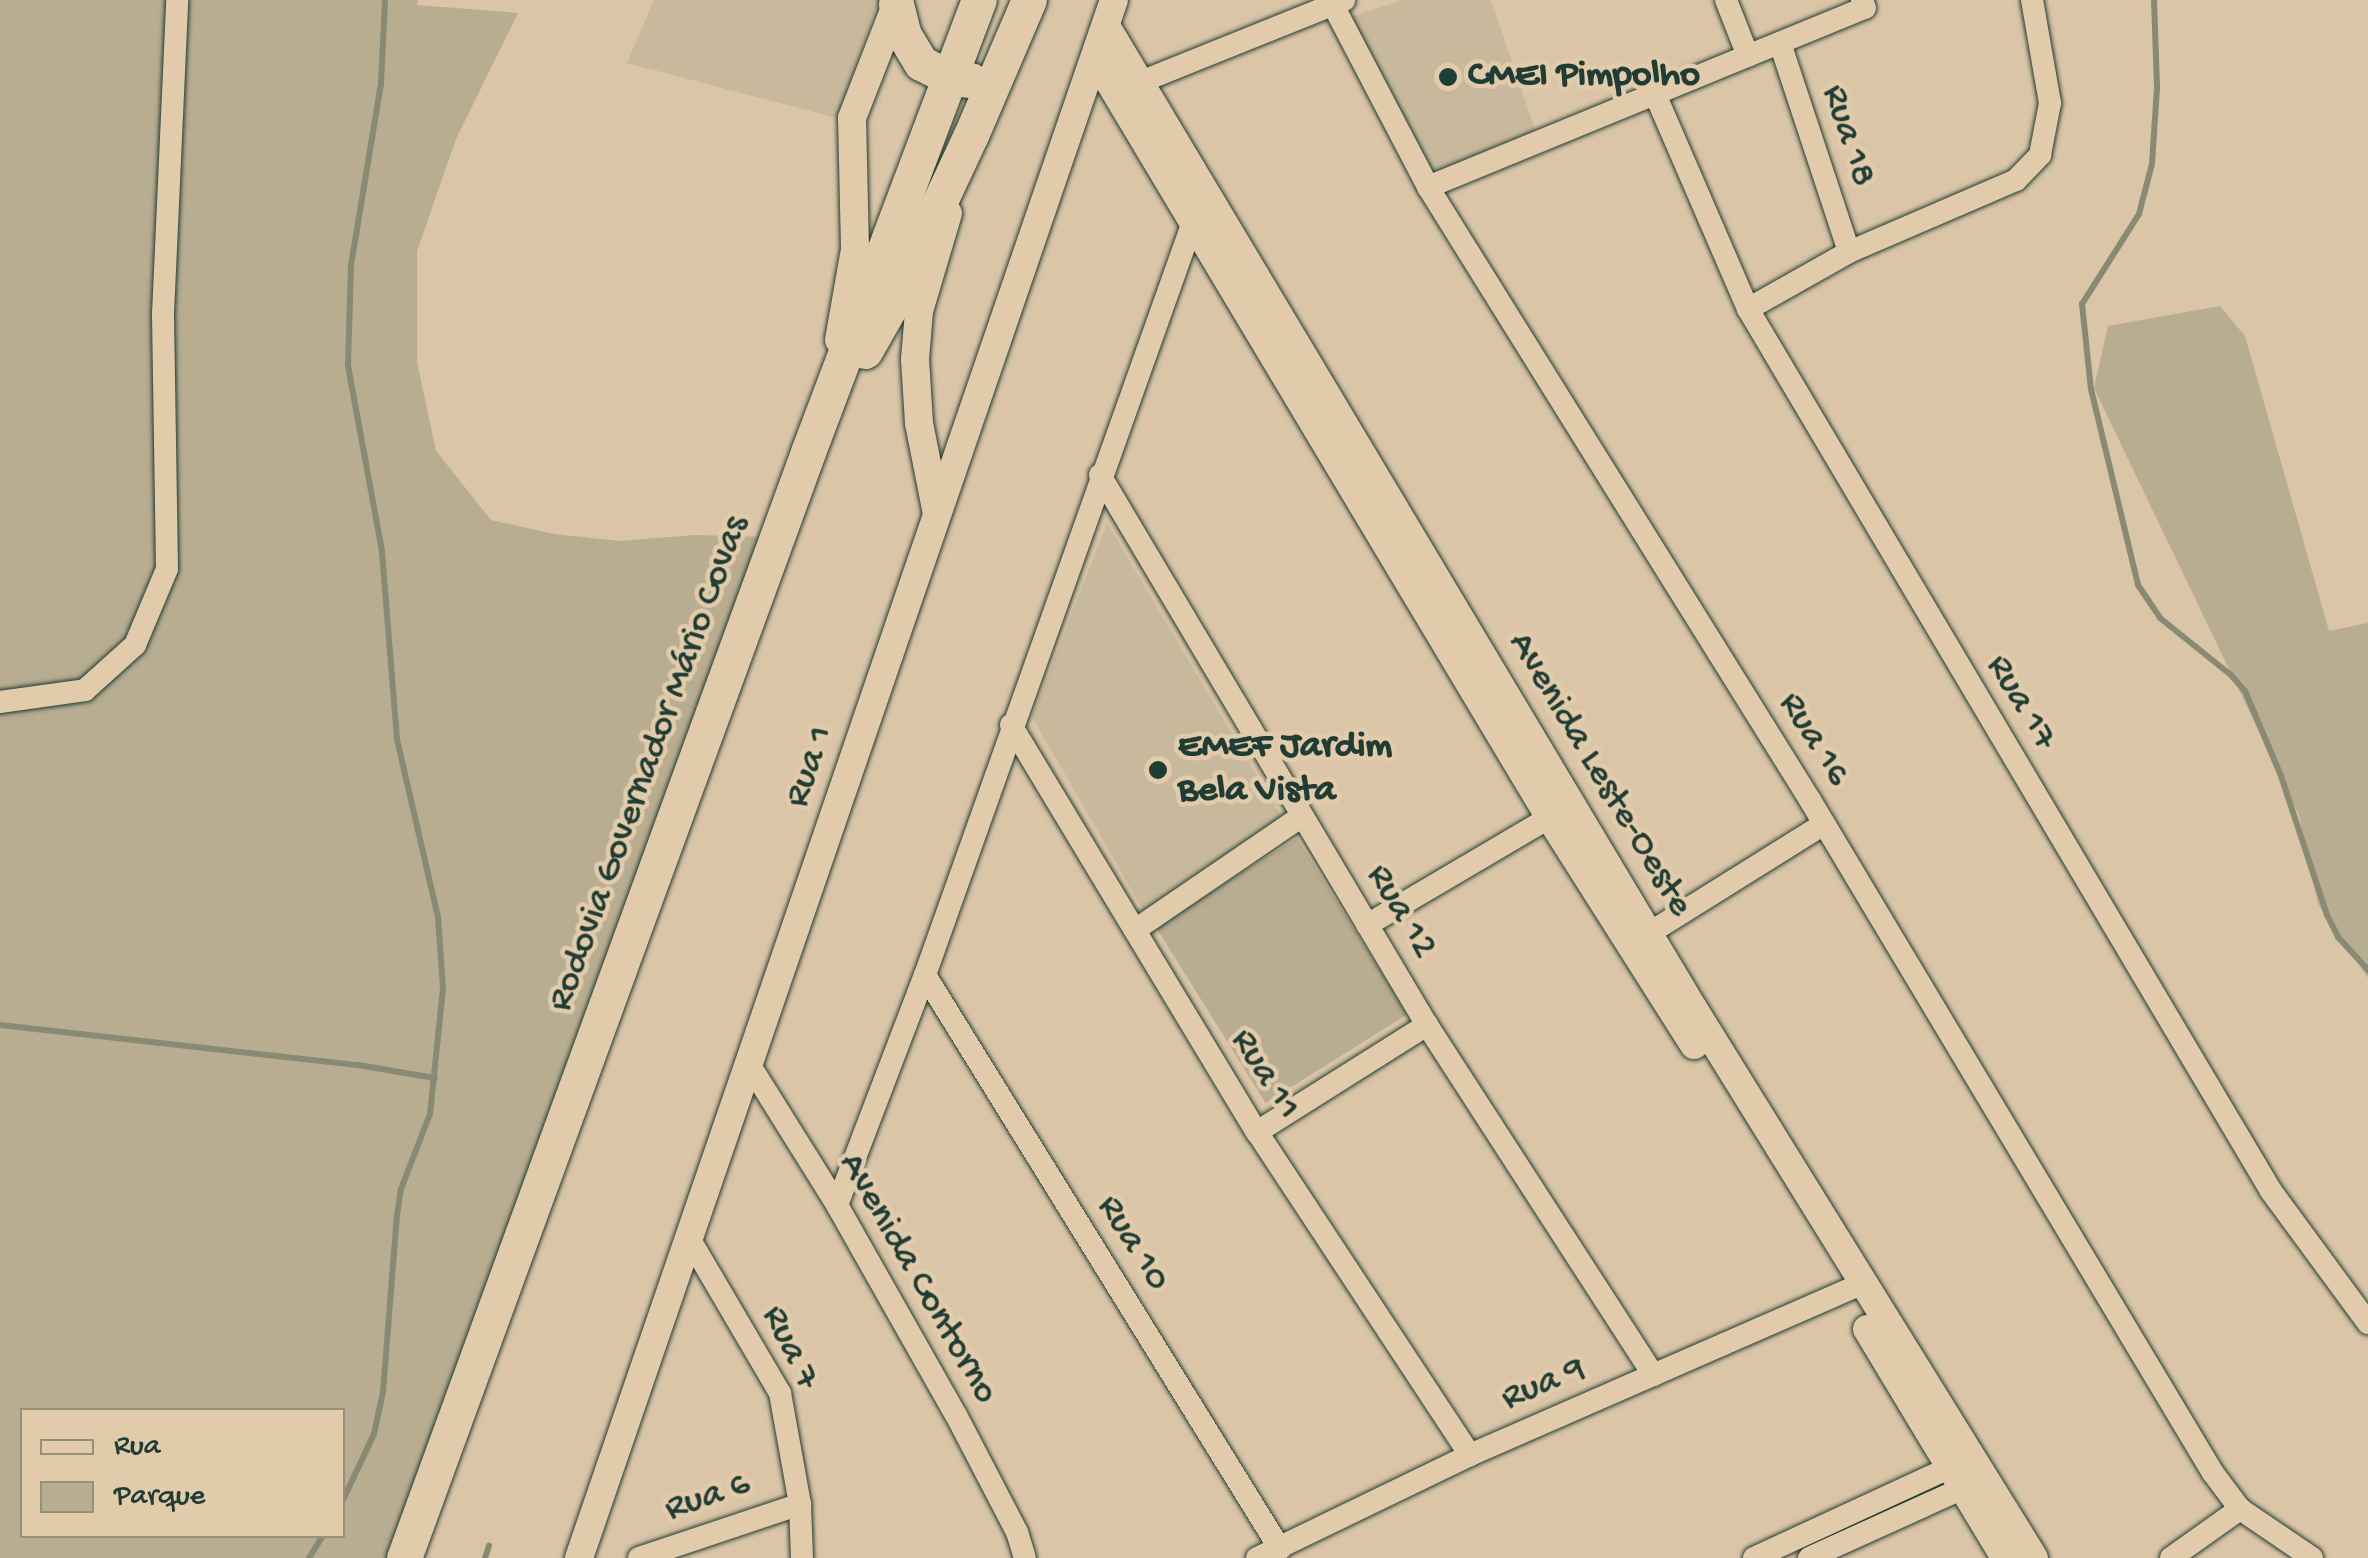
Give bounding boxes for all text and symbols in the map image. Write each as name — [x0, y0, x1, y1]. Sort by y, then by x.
place label: CMEI Pimpolho — [1468, 54, 1700, 100]
marker: CMEI Pimpolho — [1437, 66, 1459, 88]
street label: Rua 18 — [1809, 79, 1885, 193]
street label: Rodovia Governador Mário Covas — [539, 510, 761, 1018]
street label: Avenida Leste-Oeste — [1496, 625, 1702, 925]
street label: Rua 17 — [1974, 647, 2066, 759]
street label: Rua 16 — [1767, 684, 1859, 796]
street label: Rua 1 — [776, 720, 846, 814]
place label: EMEF Jardim Bela Vista — [1178, 725, 1392, 814]
marker: EMEF Jardim Bela Vista — [1147, 759, 1169, 781]
street label: Rua 12 — [1354, 857, 1446, 967]
street label: Rua 11 — [1219, 1021, 1309, 1129]
street label: Avenida Contorno — [827, 1145, 1007, 1413]
street label: Rua 10 — [1085, 1187, 1179, 1301]
street label: Rua 7 — [749, 1299, 829, 1397]
street label: Rua 9 — [1495, 1347, 1593, 1423]
legend — [20, 1408, 345, 1538]
text: Rua — [114, 1430, 160, 1465]
street label: Rua 6 — [659, 1462, 757, 1534]
text: Parque — [114, 1480, 205, 1515]

